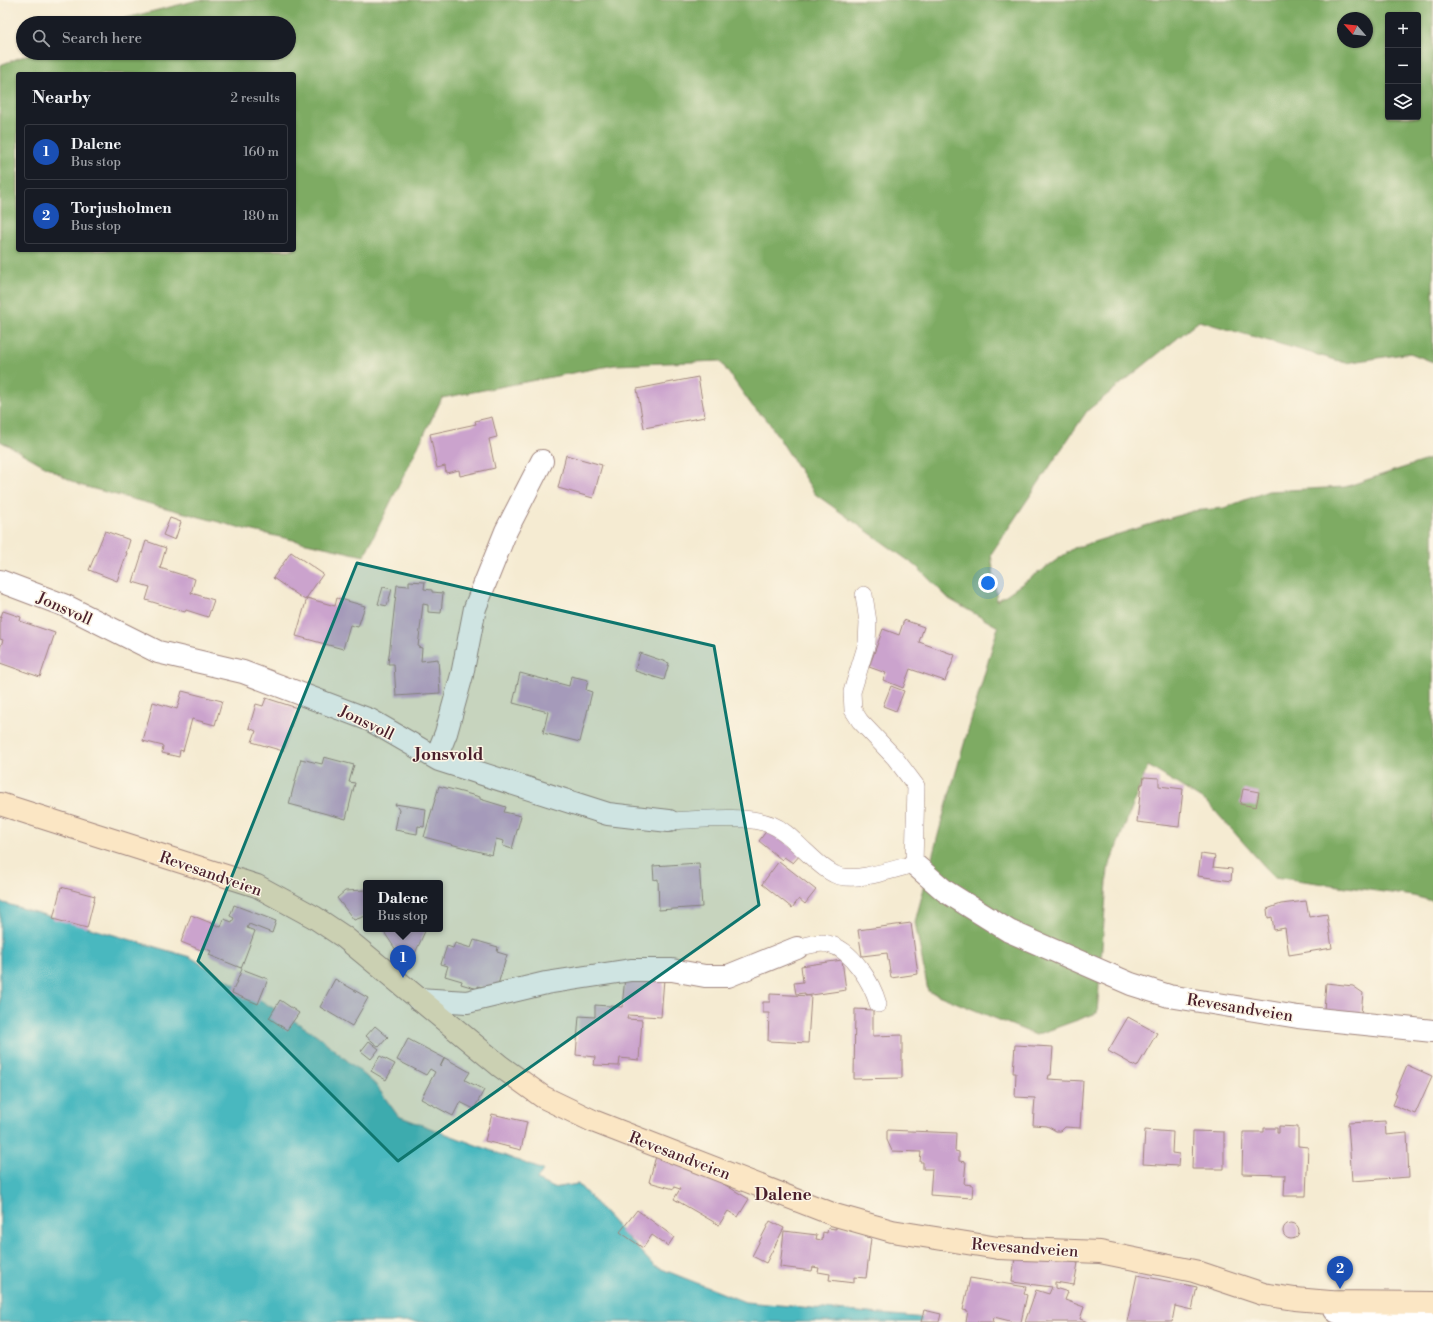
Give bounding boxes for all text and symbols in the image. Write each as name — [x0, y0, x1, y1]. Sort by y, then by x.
north arrow — [1337, 12, 1373, 48]
map controls — [1385, 12, 1421, 120]
button: + — [1385, 12, 1421, 48]
search box — [16, 16, 296, 60]
icon: search — [30, 27, 52, 49]
text: Search here — [62, 29, 142, 48]
button: − — [1385, 48, 1421, 84]
button: layers — [1385, 84, 1421, 120]
text: Nearby — [32, 87, 91, 109]
text: 2 results — [231, 90, 280, 106]
text: Dalene — [71, 135, 121, 154]
text: 1 — [43, 144, 49, 160]
text: 160 m — [243, 144, 279, 160]
text: Bus stop — [71, 154, 121, 170]
text: Torjusholmen — [71, 199, 172, 218]
text: 2 — [42, 208, 50, 224]
text: 180 m — [243, 208, 279, 224]
text: Bus stop — [71, 218, 121, 234]
your location — [978, 573, 998, 593]
street label: Jonsvoll — [33, 587, 96, 630]
street label: Jonsvoll — [335, 701, 398, 745]
district label: Jonsvold — [412, 744, 484, 766]
street label: Revesandveien — [157, 847, 265, 901]
popup — [363, 880, 443, 932]
text: Dalene — [378, 889, 428, 908]
text: Bus stop — [378, 908, 428, 924]
pin: 1 — [390, 945, 416, 978]
street label: Revesandveien — [1185, 990, 1295, 1026]
street label: Revesandveien — [626, 1127, 734, 1185]
district label: Dalene — [754, 1184, 812, 1206]
street label: Revesandveien — [971, 1234, 1080, 1262]
pin: 2 — [1327, 1256, 1353, 1289]

